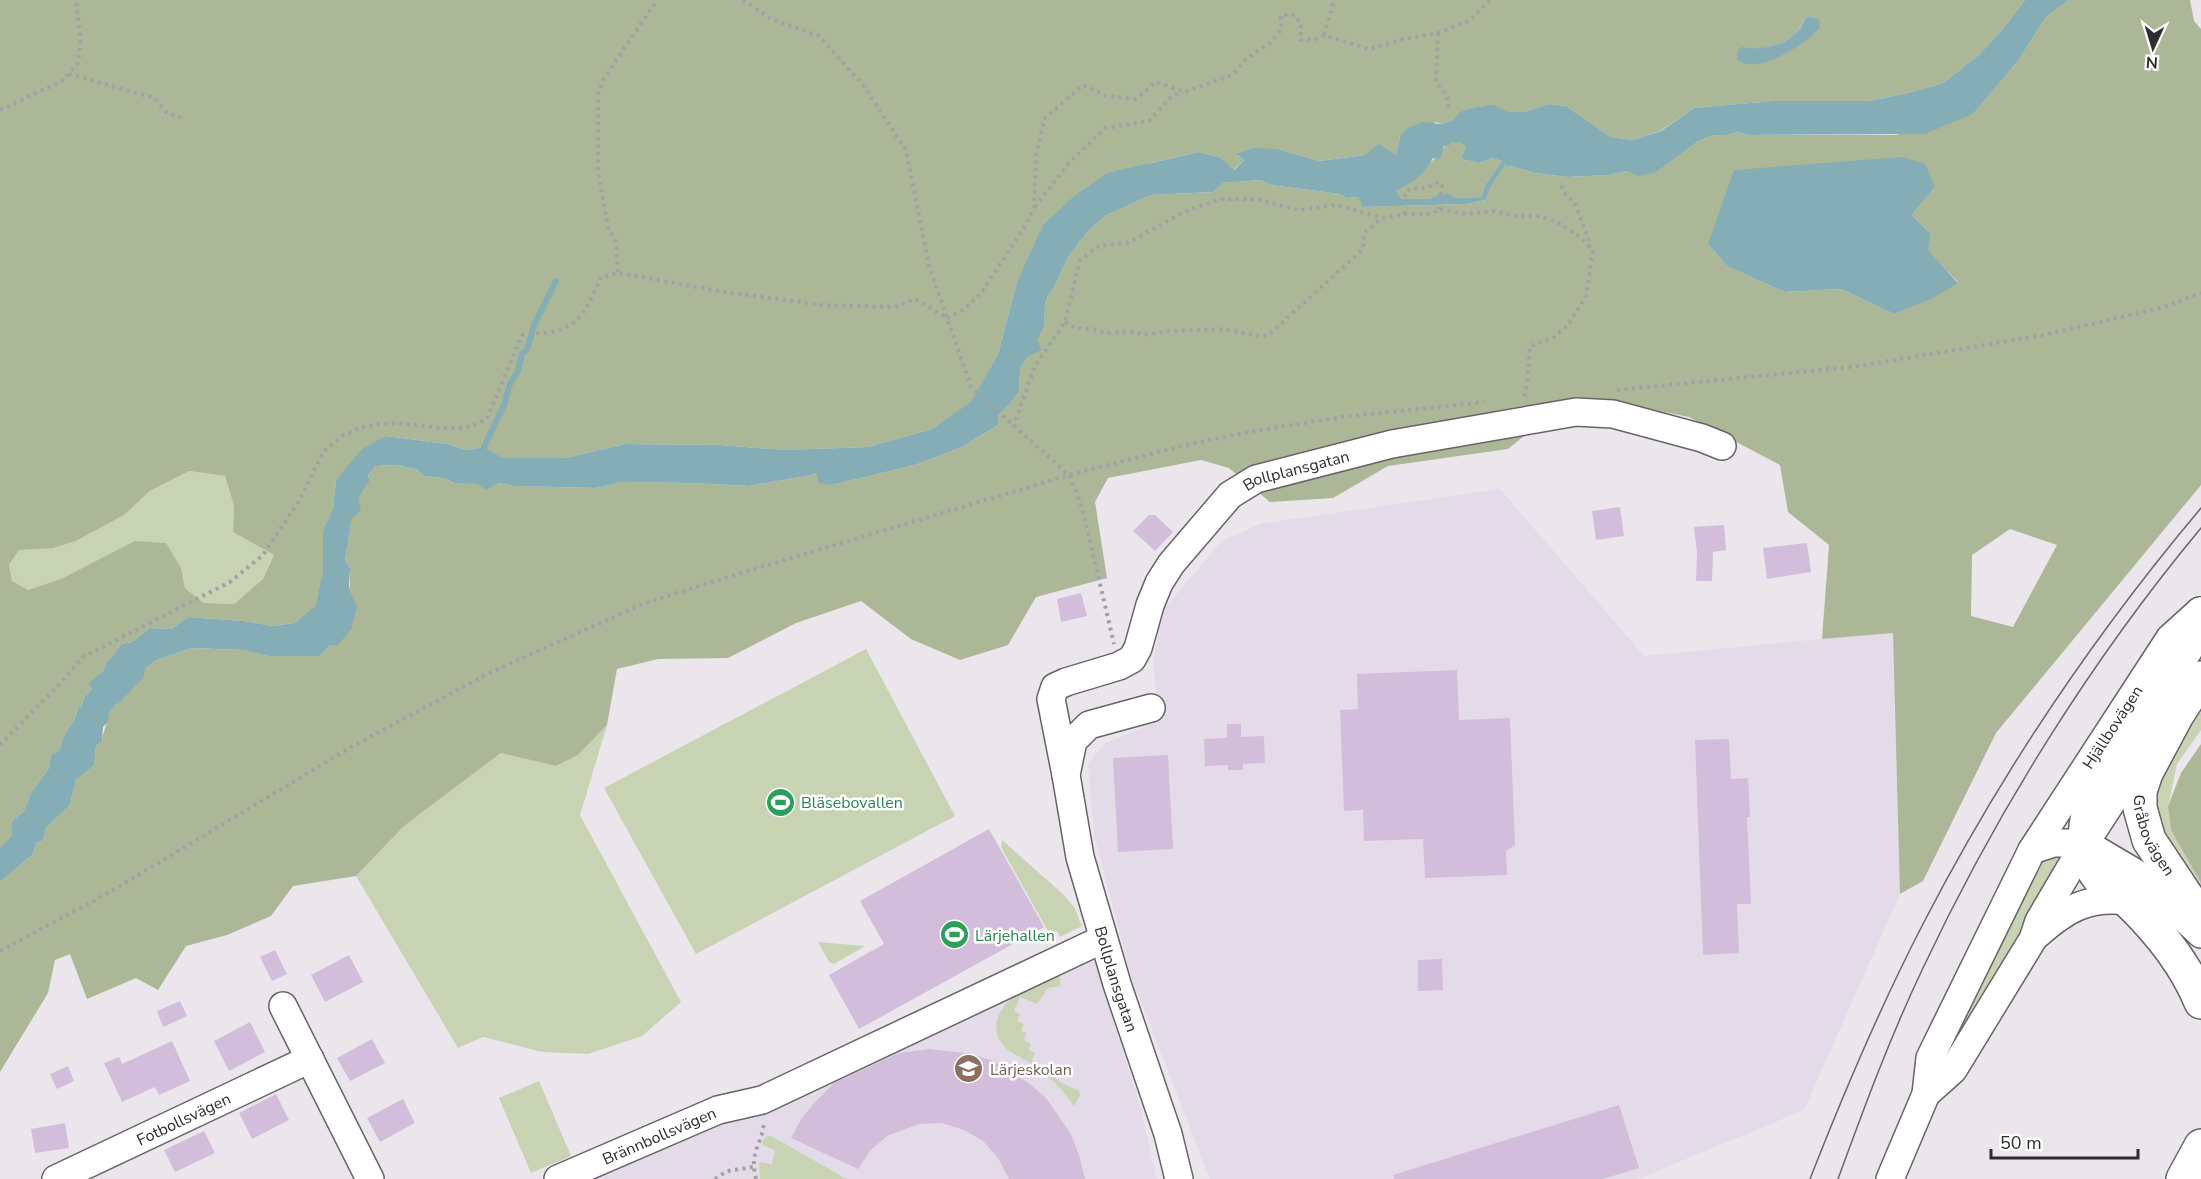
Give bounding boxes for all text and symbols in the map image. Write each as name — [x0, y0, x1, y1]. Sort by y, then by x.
north arrow — [2123, 18, 2183, 78]
text: N — [2145, 51, 2159, 73]
street label: Bollplansgatan — [1239, 445, 1352, 496]
street label: Hjällbovägen — [2078, 681, 2148, 774]
sports icon: Bläsebovallen — [764, 786, 796, 818]
place label: Bläsebovallen — [801, 792, 903, 814]
street label: Gråbovägen — [2128, 794, 2180, 880]
sports icon: Lärjehallen — [938, 919, 970, 951]
street label: Bollplansgatan — [1089, 924, 1142, 1035]
place label: Lärjehallen — [975, 925, 1055, 947]
school or university icon: Lärjeskolan — [953, 1053, 985, 1085]
place label: Lärjeskolan — [990, 1059, 1072, 1081]
street label: Fotbollsvägen — [133, 1088, 235, 1151]
street label: Brännbollsvägen — [599, 1102, 720, 1171]
scale bar — [1991, 1122, 2138, 1160]
text: 50 m — [2000, 1131, 2042, 1155]

